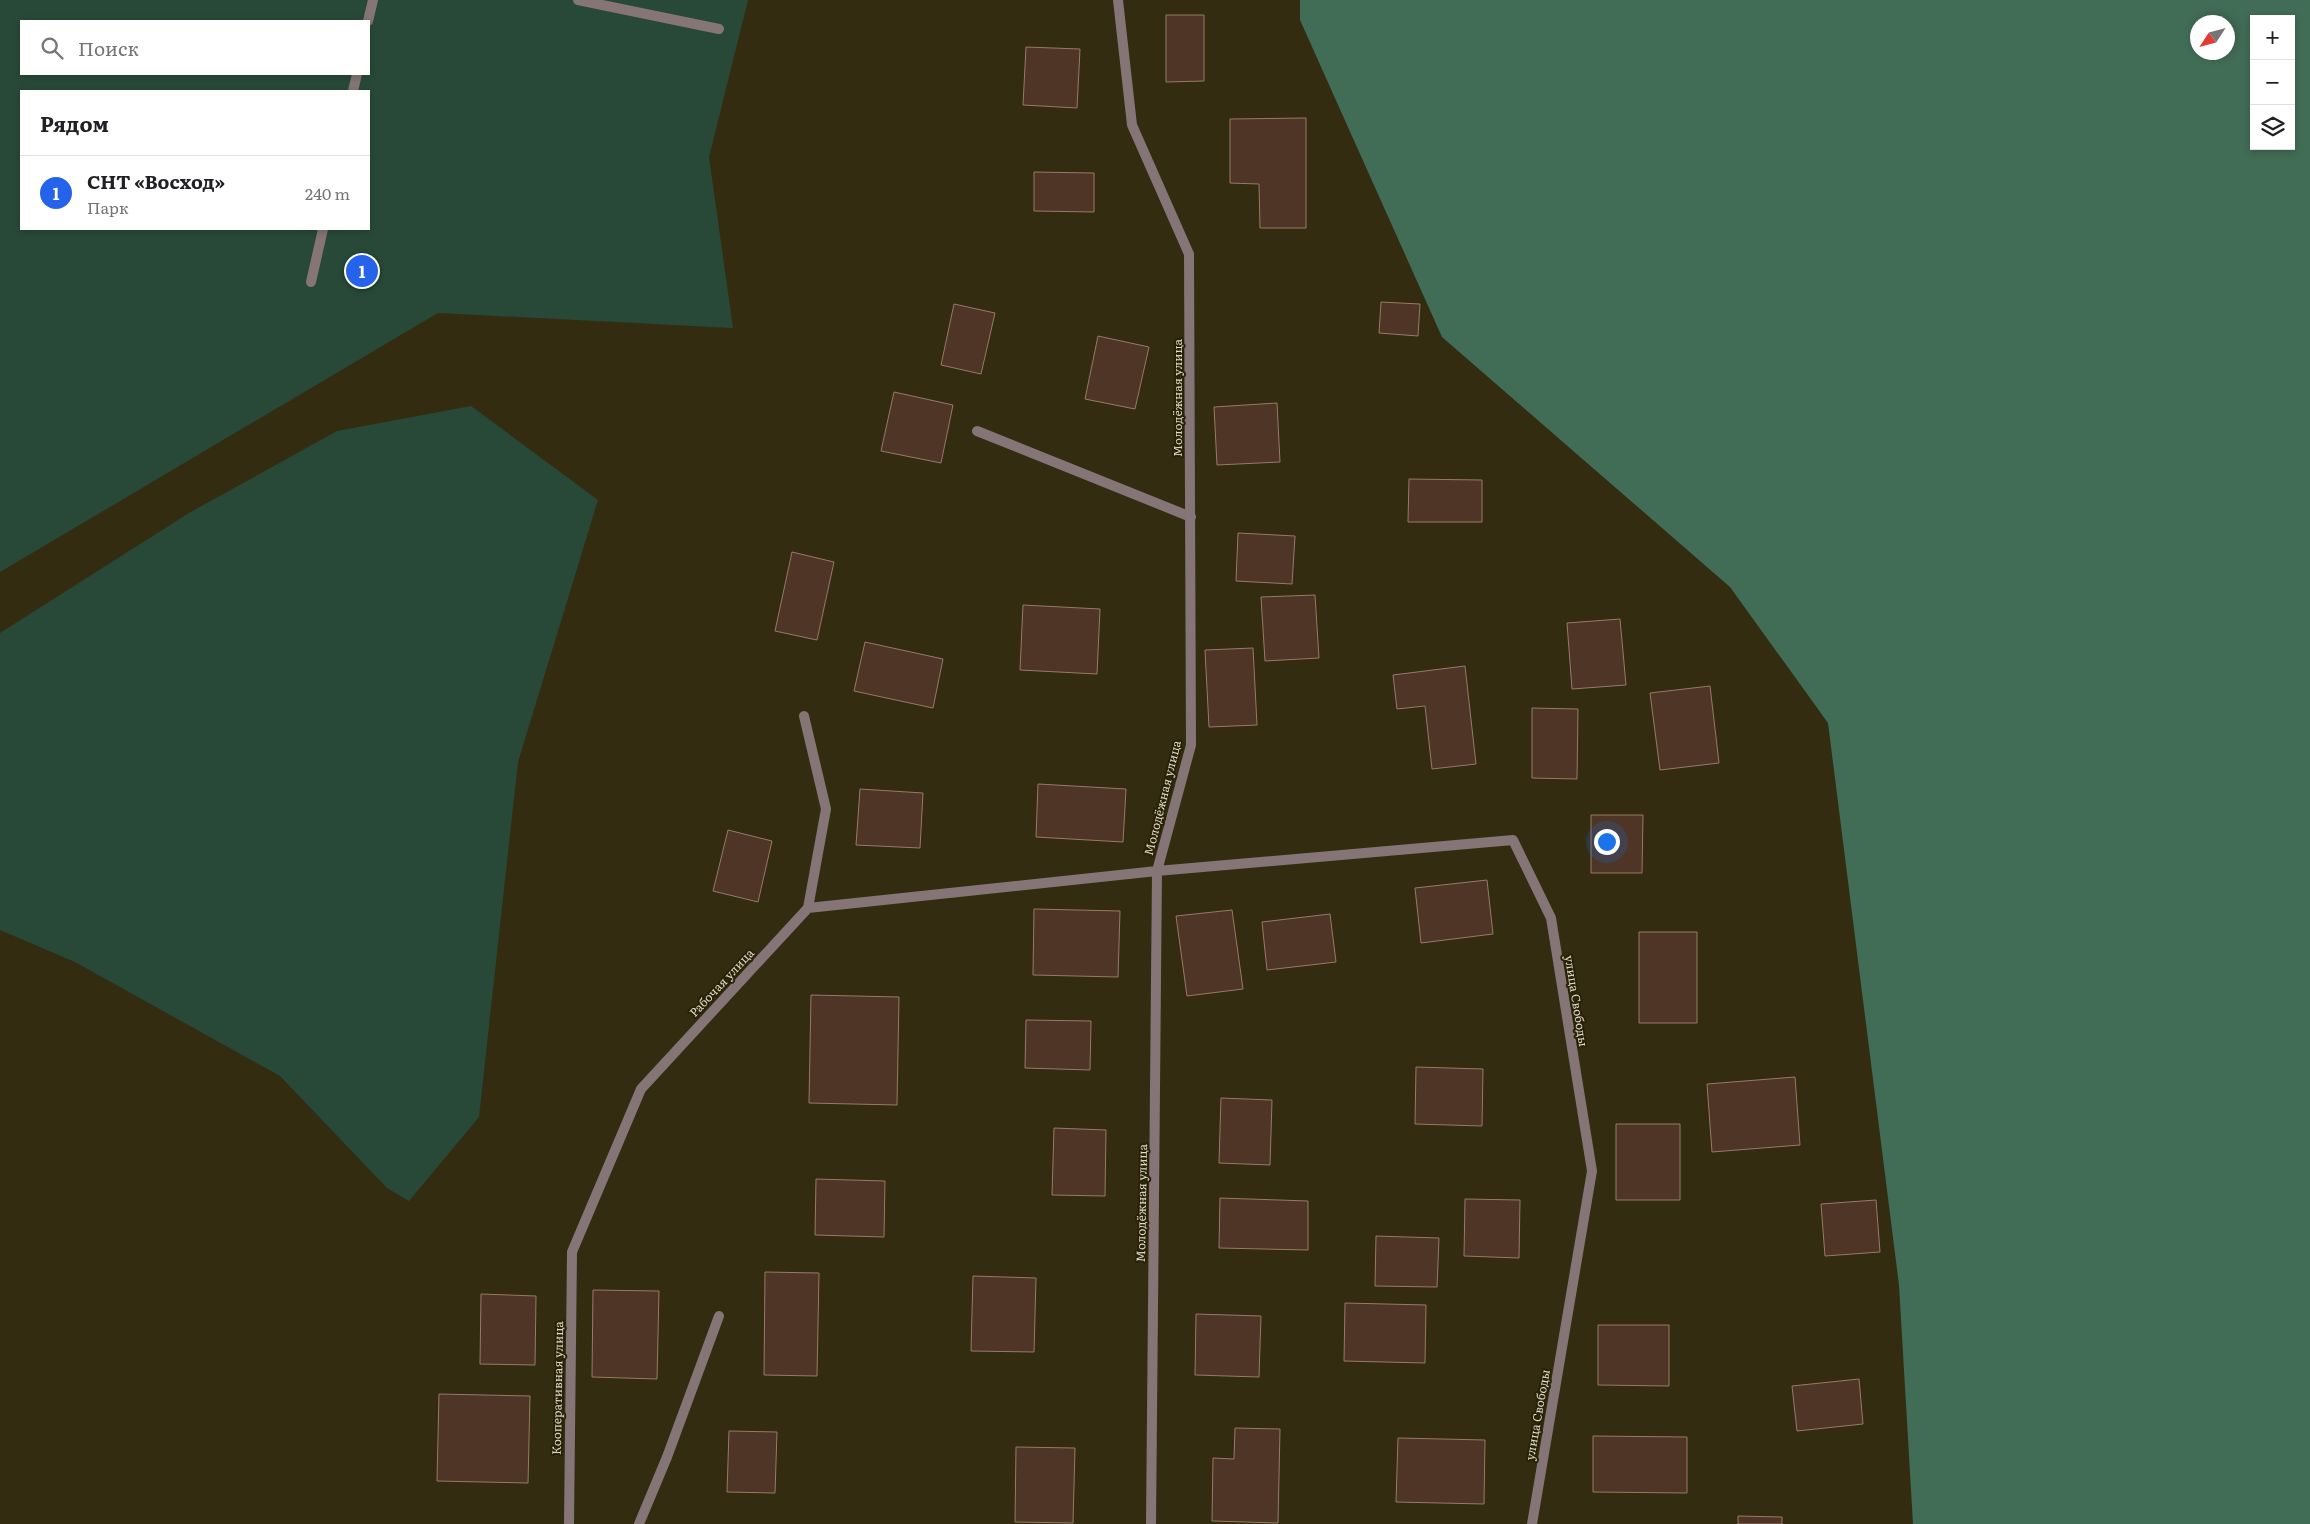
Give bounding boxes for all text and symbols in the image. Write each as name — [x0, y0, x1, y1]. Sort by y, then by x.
north arrow — [2190, 15, 2235, 60]
map controls — [2250, 15, 2295, 150]
button: + — [2250, 15, 2295, 60]
search box — [20, 20, 370, 75]
icon: search — [38, 34, 66, 62]
text: Поиск — [78, 34, 139, 62]
button: − — [2250, 60, 2295, 105]
button: layers — [2250, 105, 2295, 150]
text: Рядом — [40, 107, 109, 138]
text: СНТ «Восход» — [87, 167, 225, 195]
text: 1 — [53, 181, 59, 205]
text: 240 m — [305, 181, 350, 205]
text: Парк — [87, 195, 128, 219]
pin: 1 — [346, 252, 378, 290]
street label: Молодёжная улица — [1168, 338, 1186, 457]
street label: Молодёжная улица — [1139, 738, 1185, 857]
your location — [1594, 829, 1620, 855]
street label: Рабочая улица — [685, 944, 758, 1021]
street label: улица Свободы — [1561, 954, 1593, 1048]
street label: Молодёжная улица — [1131, 1143, 1151, 1262]
street label: Кооперативная улица — [547, 1320, 567, 1455]
street label: улица Свободы — [1520, 1368, 1554, 1462]

